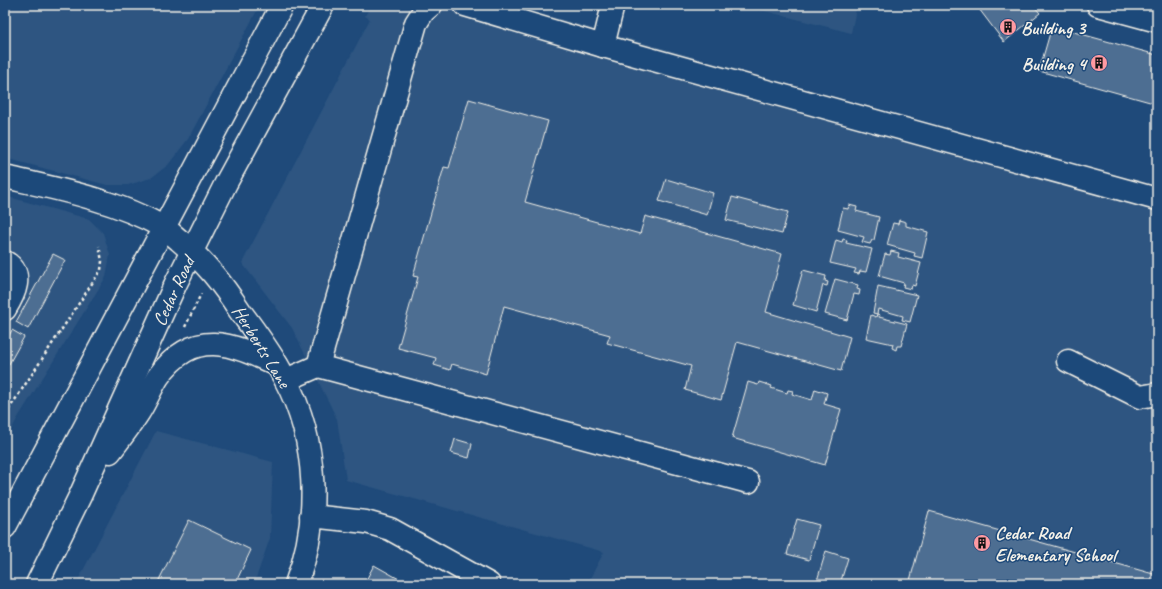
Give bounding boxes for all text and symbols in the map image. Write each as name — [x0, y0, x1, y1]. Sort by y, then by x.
place label: Building 3 — [1021, 16, 1088, 40]
building icon: Building 3 — [998, 17, 1018, 37]
place label: Building 4 — [1022, 52, 1088, 76]
building icon: Building 4 — [1089, 53, 1109, 73]
street label: Cedar Road — [147, 251, 201, 330]
street label: Herberts Lane — [226, 301, 297, 394]
place label: Cedar Road Elementary School — [995, 521, 1119, 567]
building icon: Cedar Road Elementary School — [972, 533, 992, 553]

